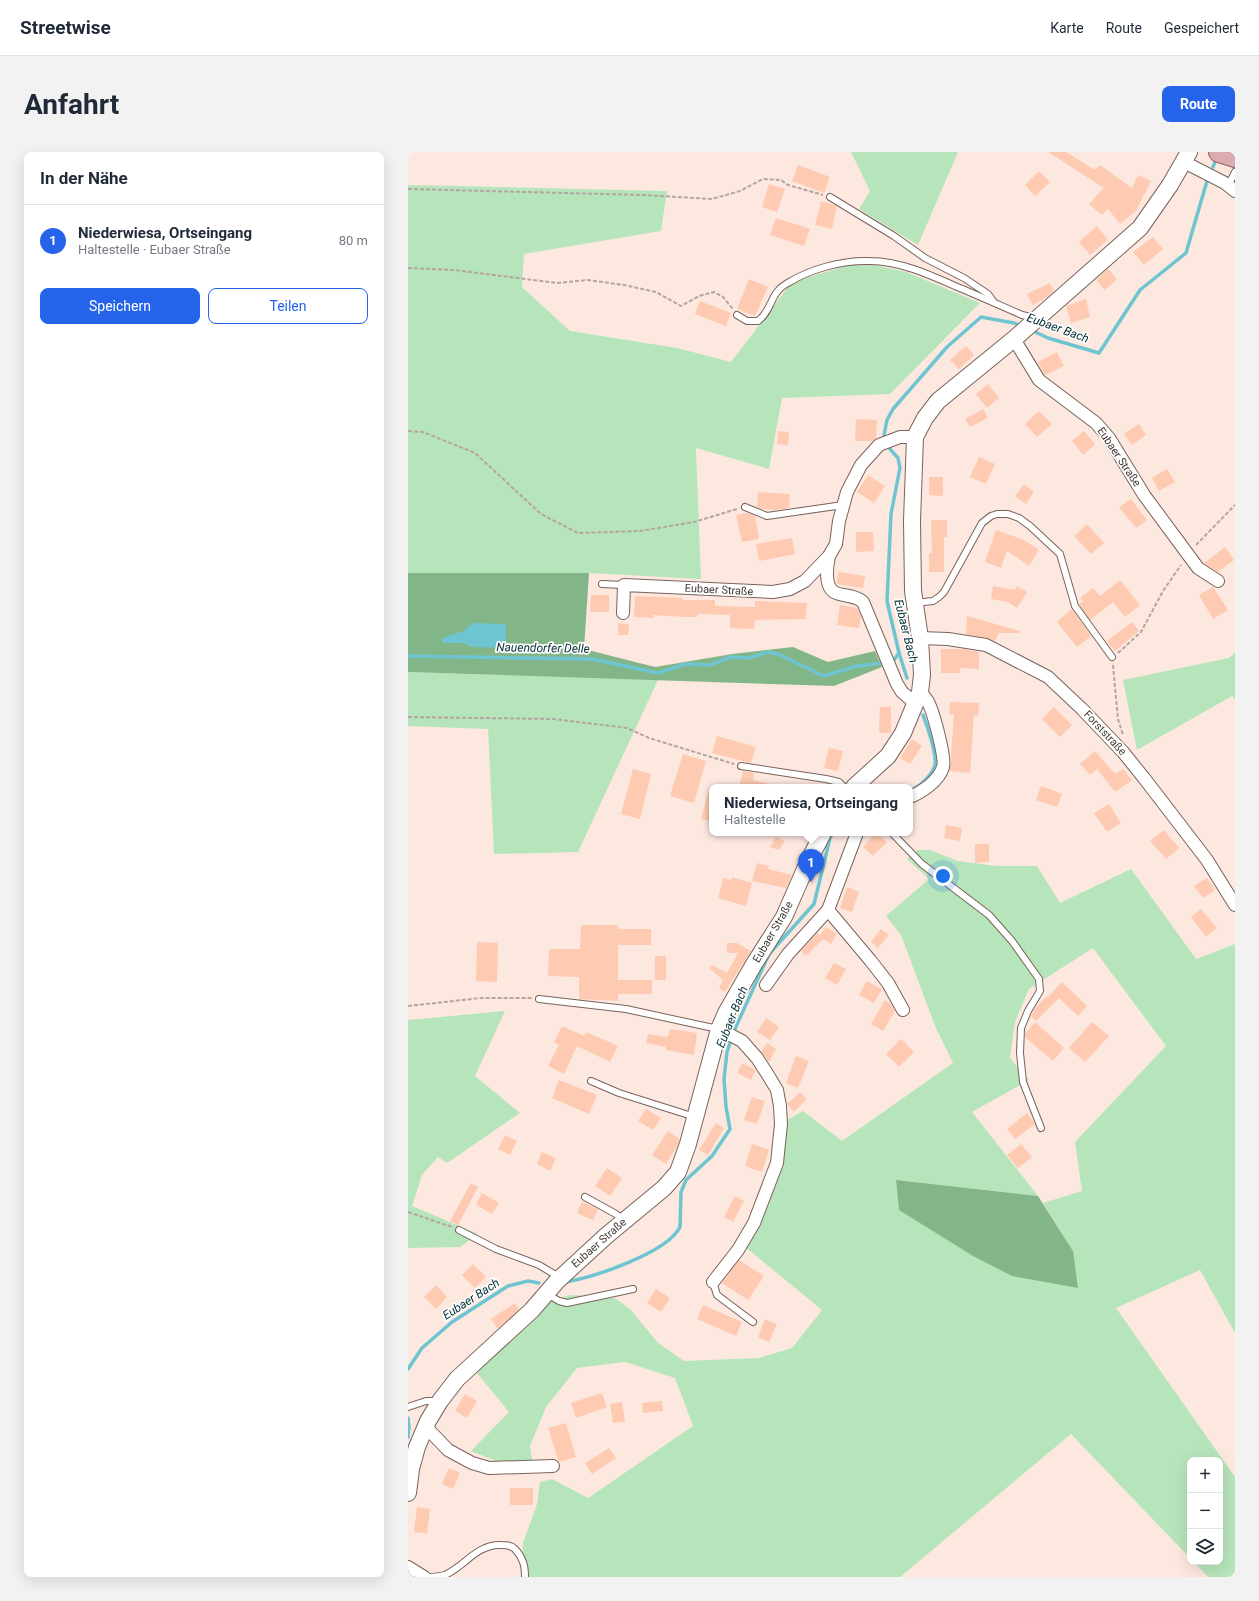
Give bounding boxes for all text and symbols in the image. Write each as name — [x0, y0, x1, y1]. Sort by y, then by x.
text: Streetwise — [20, 16, 111, 39]
text: Karte — [1050, 20, 1084, 36]
text: Route — [1106, 20, 1142, 36]
text: Gespeichert — [1164, 20, 1239, 36]
button: Route — [1162, 86, 1235, 122]
text: Anfahrt — [24, 88, 119, 121]
text: In der Nähe — [40, 168, 128, 188]
text: Niederwiesa, Ortseingang — [78, 224, 252, 242]
text: 1 — [49, 233, 57, 248]
text: 80 m — [339, 233, 368, 248]
text: Haltestelle · Eubaer Straße — [78, 242, 231, 257]
button: Speichern — [40, 288, 200, 324]
button: Teilen — [208, 288, 368, 324]
water label: Eubaer Bach — [1025, 310, 1091, 346]
street label: Eubaer Straße — [1094, 425, 1144, 489]
street label: Eubaer Straße — [684, 582, 754, 598]
water label: Eubaer Bach — [891, 598, 921, 664]
water label: Nauendorfer Delle — [496, 640, 590, 656]
street label: Forststraße — [1081, 708, 1129, 758]
popup — [709, 784, 913, 836]
text: Niederwiesa, Ortseingang — [724, 794, 898, 812]
text: Haltestelle — [724, 812, 786, 827]
pin: 1 — [798, 849, 824, 882]
your location — [933, 866, 953, 886]
street label: Eubaer Straße — [750, 899, 796, 965]
water label: Eubaer Bach — [713, 984, 751, 1050]
street label: Eubaer Straße — [569, 1215, 629, 1270]
water label: Eubaer Bach — [440, 1275, 502, 1323]
map controls — [1187, 1457, 1223, 1565]
button: + — [1187, 1457, 1223, 1493]
button: − — [1187, 1493, 1223, 1529]
button: layers — [1187, 1529, 1223, 1565]

